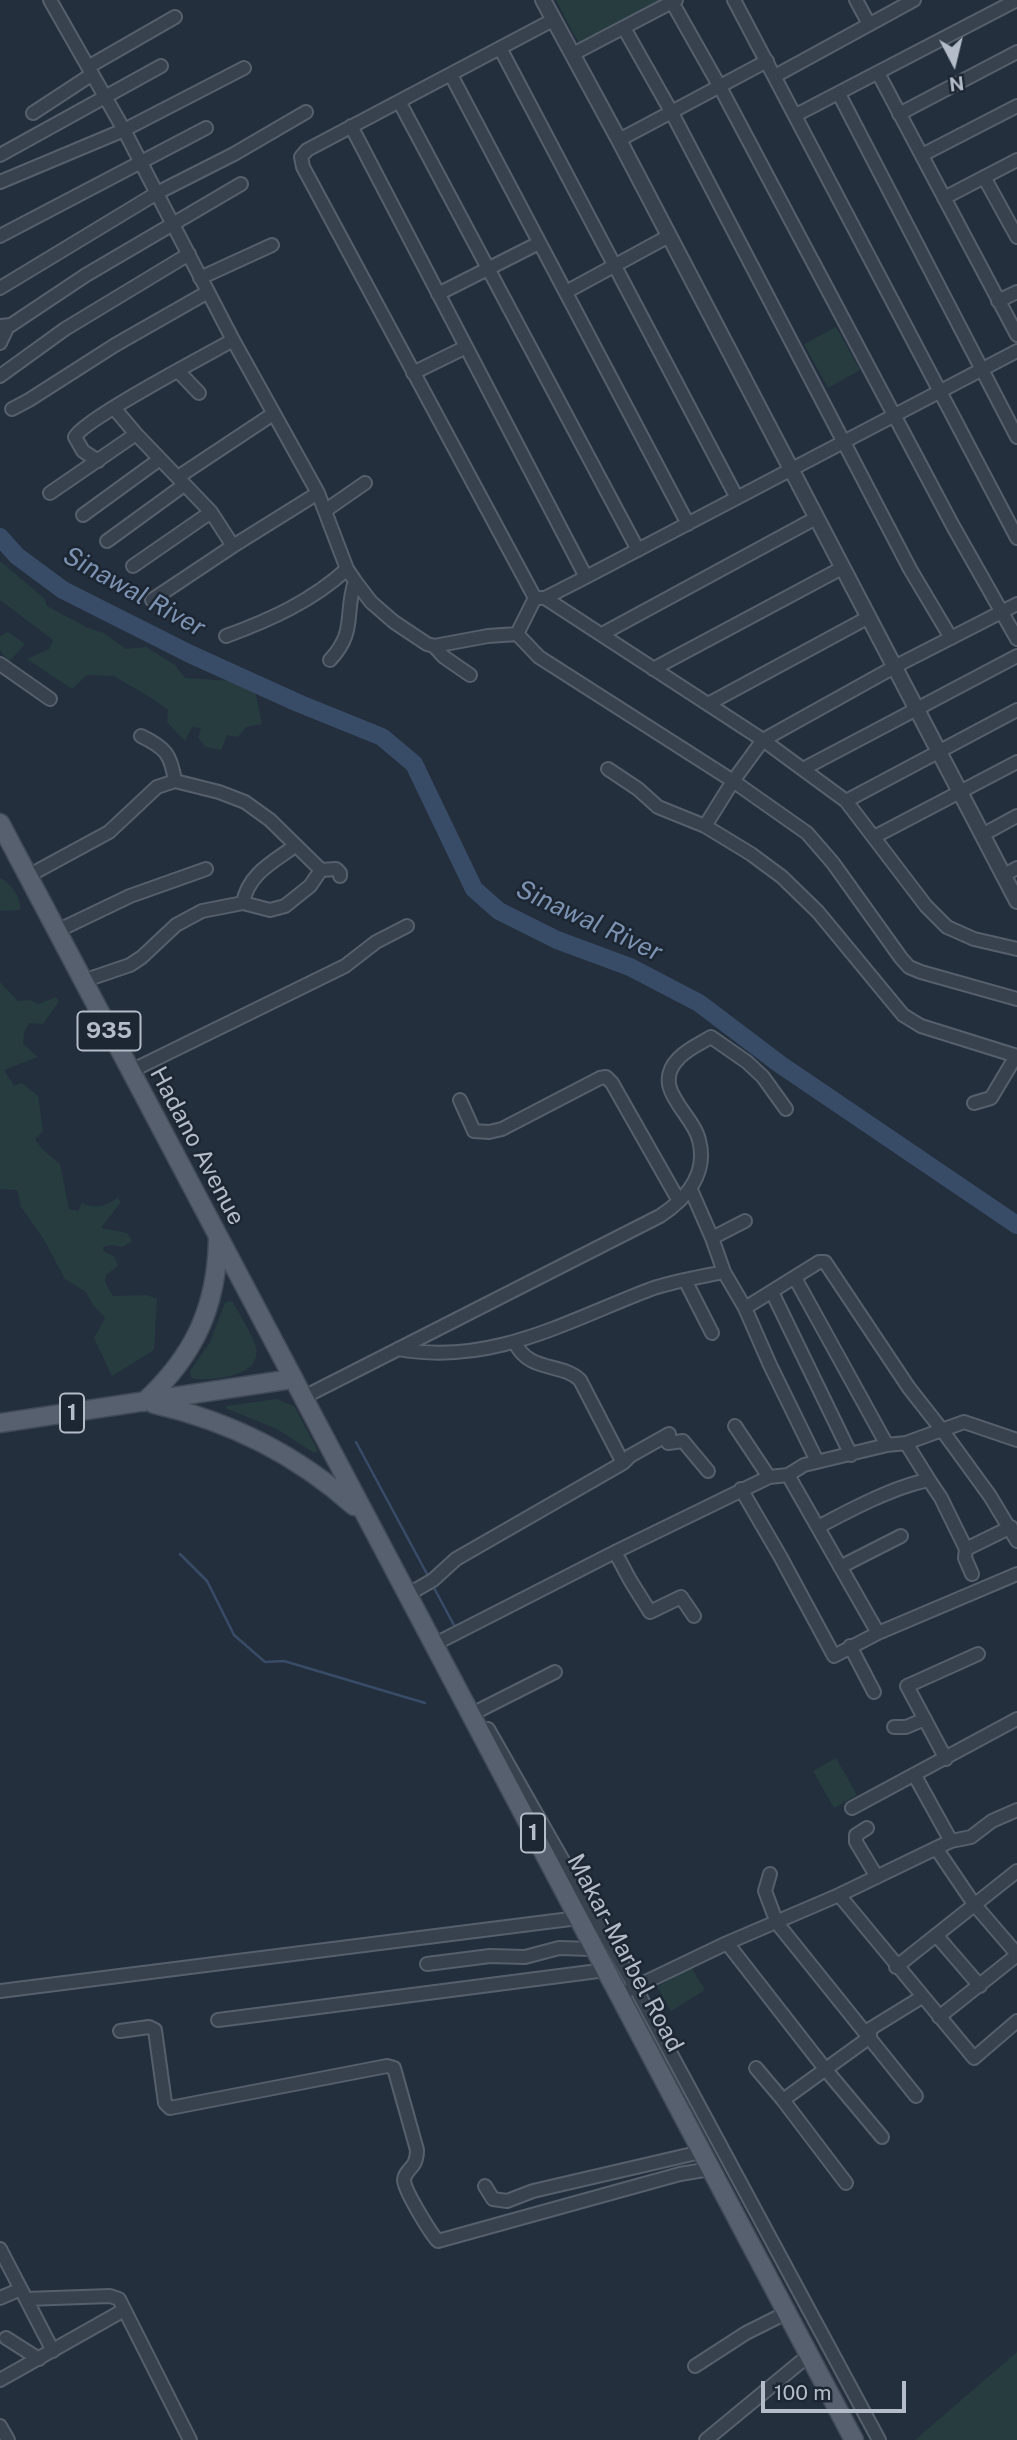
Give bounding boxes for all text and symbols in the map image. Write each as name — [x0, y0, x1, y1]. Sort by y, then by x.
north arrow — [919, 28, 989, 98]
text: N — [948, 72, 965, 96]
water label: Sinawal River — [57, 540, 211, 644]
water label: Sinawal River — [511, 874, 667, 968]
road number: 935 — [78, 1012, 140, 1050]
street label: Hadano Avenue — [143, 1062, 251, 1230]
road number: 1 — [60, 1394, 84, 1432]
road number: 1 — [521, 1814, 545, 1852]
street label: Makar-Marbel Road — [561, 1849, 689, 2057]
scale bar — [765, 2366, 910, 2410]
text: 100 m — [774, 2380, 831, 2405]

